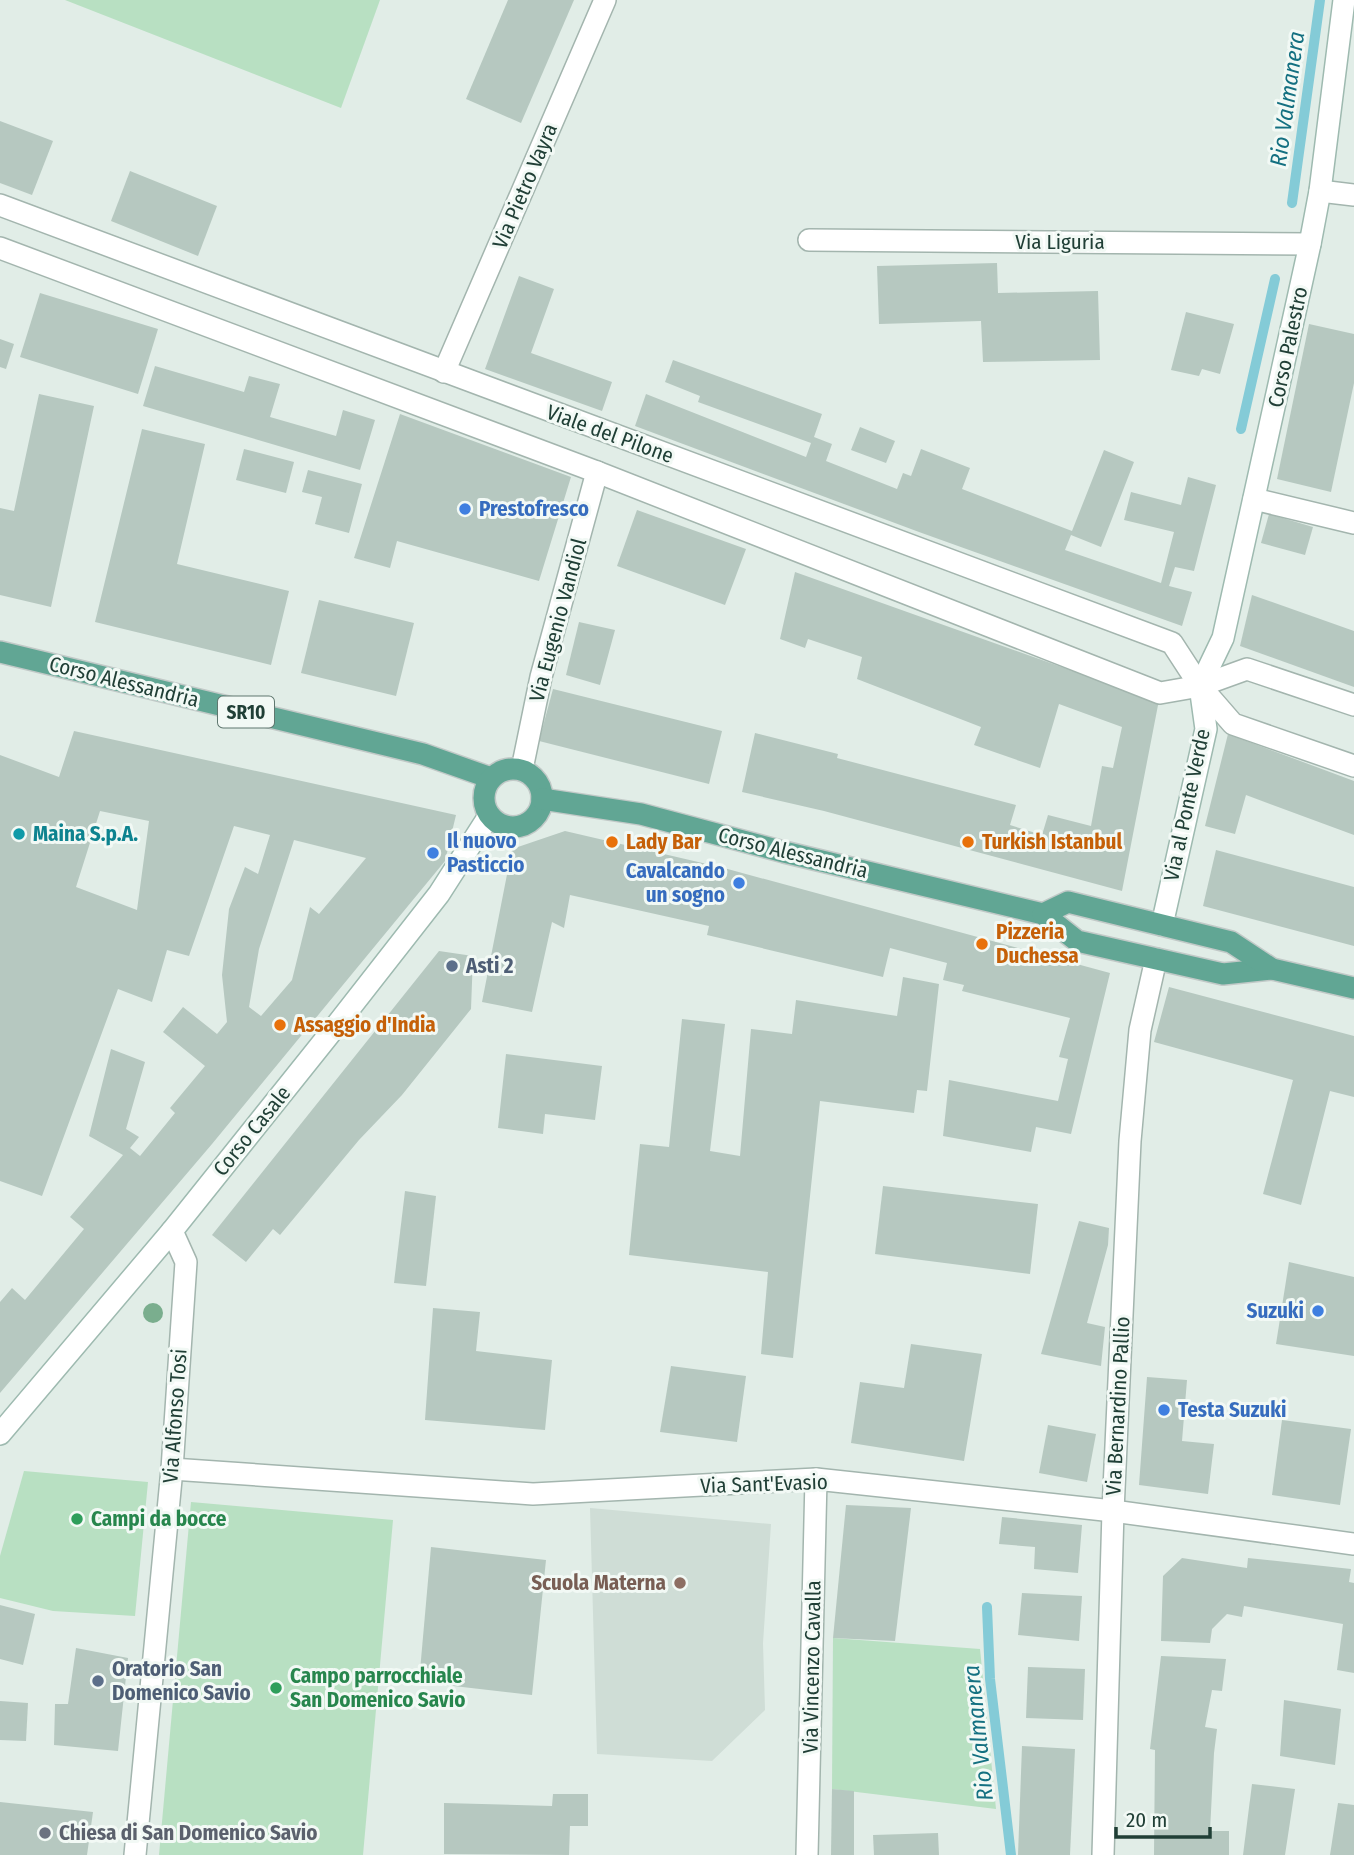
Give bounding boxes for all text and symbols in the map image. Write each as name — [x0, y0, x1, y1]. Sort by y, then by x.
water label: Rio Valmanera — [1264, 30, 1310, 168]
street label: Via Pietro Vayra — [487, 119, 563, 253]
street label: Via Liguria — [1015, 229, 1105, 255]
street label: Corso Palestro — [1263, 284, 1313, 410]
street label: Viale del Pilone — [543, 399, 677, 469]
place label: Prestofresco — [479, 496, 589, 522]
marker: Prestofresco — [457, 501, 473, 517]
street label: Via Eugenio Vandiol — [524, 535, 592, 705]
street label: Corso Alessandria — [47, 651, 201, 713]
road number: SR10 — [218, 696, 274, 727]
street label: Via al Ponte Verde — [1158, 726, 1216, 884]
place label: Maina S.p.A. — [33, 821, 138, 847]
street label: Corso Alessandria — [716, 822, 870, 884]
marker: Maina S.p.A. — [11, 826, 27, 842]
place label: Il nuovo Pasticcio — [447, 828, 524, 878]
place label: Lady Bar — [626, 829, 702, 855]
place label: Turkish Istanbul — [982, 829, 1123, 855]
marker: Lady Bar — [604, 834, 620, 850]
marker: Turkish Istanbul — [960, 834, 976, 850]
marker: Il nuovo Pasticcio — [425, 845, 441, 861]
place label: Cavalcando un sogno — [626, 858, 725, 908]
marker: Cavalcando un sogno — [731, 875, 747, 891]
place label: Pizzeria Duchessa — [996, 919, 1079, 969]
marker: Pizzeria Duchessa — [974, 936, 990, 952]
place label: Asti 2 — [465, 953, 514, 979]
marker: Asti 2 — [444, 958, 460, 974]
place label: Assaggio d'India — [293, 1012, 436, 1038]
marker: Assaggio d'India — [272, 1017, 288, 1033]
street label: Corso Casale — [208, 1081, 296, 1181]
place label: Suzuki — [1247, 1298, 1304, 1324]
marker: Suzuki — [1310, 1303, 1326, 1319]
street label: Via Bernardino Pallio — [1100, 1316, 1136, 1496]
street label: Via Alfonso Tosi — [157, 1348, 193, 1484]
place label: Testa Suzuki — [1178, 1397, 1286, 1423]
marker: Testa Suzuki — [1156, 1402, 1172, 1418]
street label: Via Sant'Evasio — [700, 1469, 828, 1499]
place label: Campi da bocce — [91, 1506, 227, 1532]
marker: Campi da bocce — [69, 1511, 85, 1527]
place label: Scuola Materna — [531, 1570, 666, 1596]
marker: Scuola Materna — [672, 1575, 688, 1591]
street label: Via Vincenzo Cavalla — [797, 1580, 827, 1754]
place label: Oratorio San Domenico Savio — [112, 1656, 251, 1706]
place label: Campo parrocchiale San Domenico Savio — [290, 1663, 465, 1713]
water label: Rio Valmanera — [957, 1664, 999, 1802]
marker: Oratorio San Domenico Savio — [90, 1673, 106, 1689]
marker: Campo parrocchiale San Domenico Savio — [268, 1680, 284, 1696]
scale bar — [1116, 1796, 1210, 1840]
text: 20 m — [1126, 1807, 1167, 1833]
place label: Chiesa di San Domenico Savio — [59, 1820, 317, 1846]
marker: Chiesa di San Domenico Savio — [37, 1825, 53, 1841]

